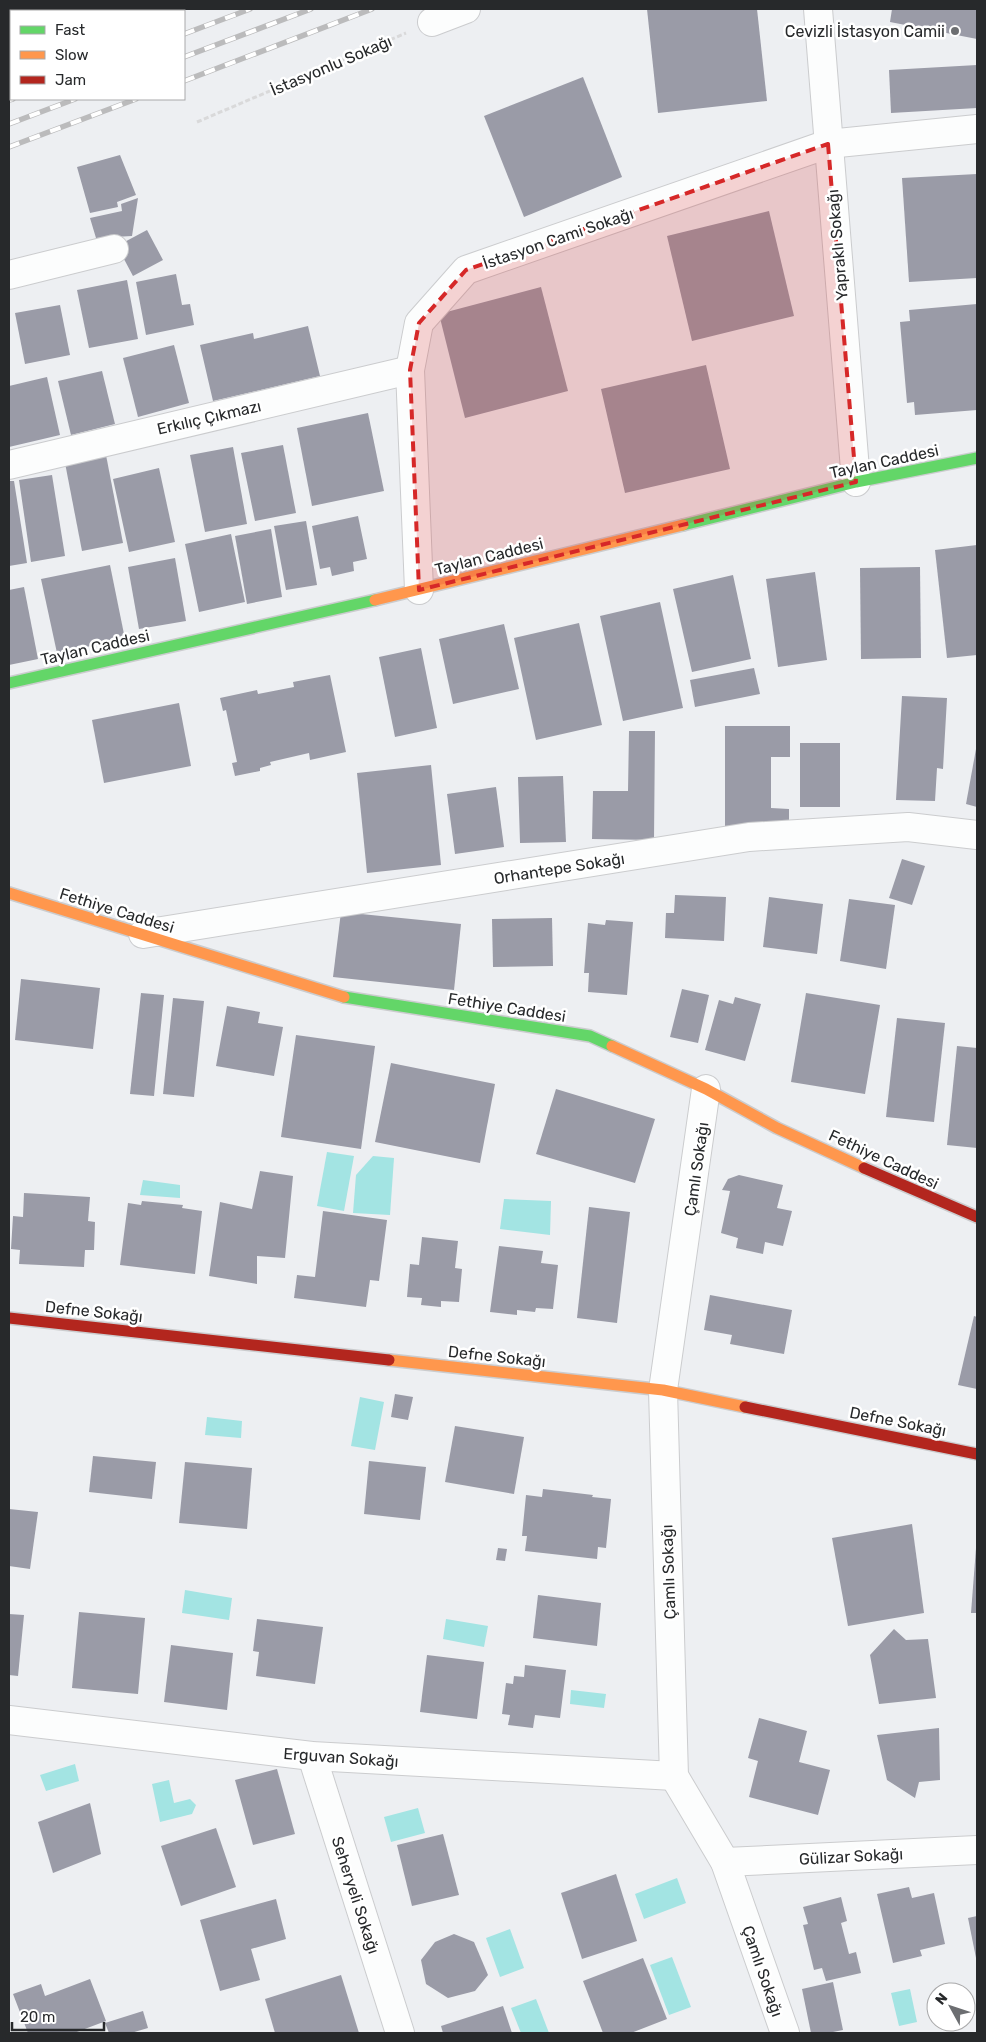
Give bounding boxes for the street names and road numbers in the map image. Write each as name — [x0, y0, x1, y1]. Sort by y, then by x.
street label: İstasyonlu Sokağı — [268, 31, 395, 100]
street label: Yapraklı Sokağı — [823, 189, 852, 301]
street label: İstasyon Cami Sokağı — [480, 204, 636, 273]
street label: Erkılıç Çıkmazı — [155, 396, 263, 439]
street label: Taylan Caddesi — [828, 441, 940, 482]
street label: Taylan Caddesi — [433, 534, 545, 579]
street label: Taylan Caddesi — [39, 626, 151, 669]
street label: Orhantepe Sokağı — [492, 849, 626, 888]
street label: Fethiye Caddesi — [57, 884, 176, 937]
street label: Fethiye Caddesi — [447, 989, 567, 1026]
street label: Çamlı Sokağı — [680, 1121, 713, 1217]
street label: Fethiye Caddesi — [826, 1126, 942, 1193]
street label: Defne Sokağı — [44, 1297, 144, 1326]
street label: Defne Sokağı — [447, 1342, 547, 1371]
street label: Defne Sokağı — [848, 1403, 948, 1440]
street label: Çamlı Sokağı — [657, 1524, 680, 1620]
street label: Erguvan Sokağı — [283, 1744, 399, 1771]
street label: Seheryeli Sokağı — [328, 1834, 383, 1956]
street label: Gülizar Sokağı — [798, 1844, 904, 1869]
street label: Çamlı Sokağı — [738, 1923, 787, 2019]

